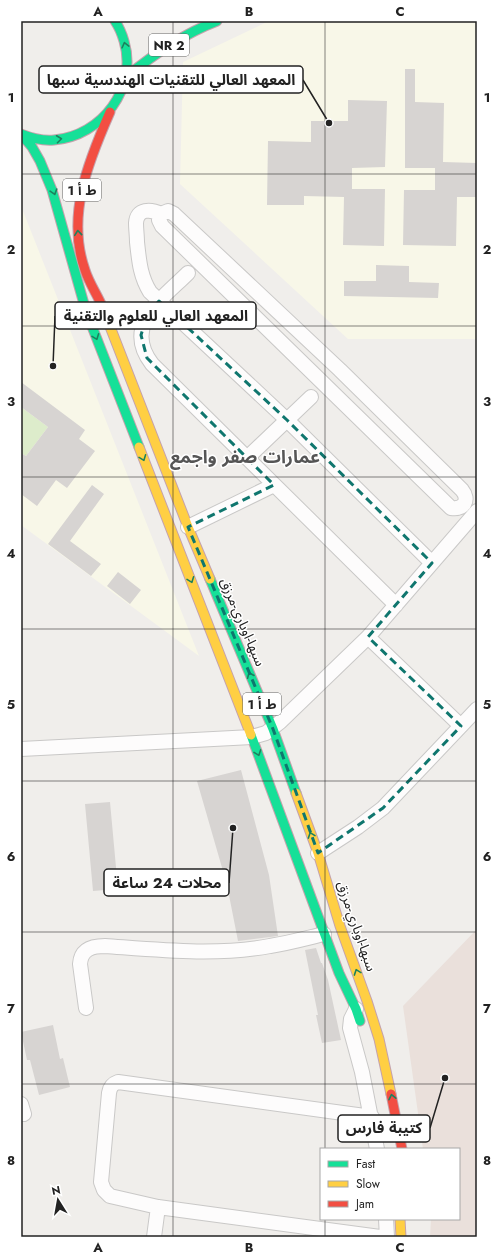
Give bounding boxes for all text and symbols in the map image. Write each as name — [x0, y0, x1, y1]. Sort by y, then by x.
text: A — [92, 2, 103, 21]
text: B — [245, 2, 254, 21]
text: C — [395, 2, 405, 21]
road number: NR 2 — [149, 34, 189, 56]
one-way arrow — [121, 42, 130, 49]
callout: المعهد العالي للتقنيات الهندسية سبها — [39, 66, 303, 93]
text: المعهد العالي للتقنيات الهندسية سبها — [47, 69, 295, 91]
text: 1 — [8, 88, 14, 107]
text: 1 — [484, 88, 490, 107]
one-way arrow — [56, 135, 62, 144]
road number: ط أ 1 — [63, 179, 101, 201]
one-way arrow — [49, 188, 58, 195]
one-way arrow — [73, 230, 82, 236]
text: 2 — [7, 240, 15, 259]
text: 2 — [483, 240, 491, 259]
callout: المعهد العالي للعلوم والتقنية — [55, 302, 256, 329]
text: المعهد العالي للعلوم والتقنية — [64, 305, 248, 327]
one-way arrow — [91, 333, 99, 341]
text: 3 — [7, 392, 15, 411]
text: 3 — [483, 392, 491, 411]
district label: عمارات صفر واجمع — [170, 444, 320, 470]
one-way arrow — [139, 455, 147, 462]
text: 4 — [6, 544, 16, 563]
text: 4 — [482, 544, 492, 563]
street label: سبها-اوباري-مرزق — [214, 575, 271, 670]
one-way arrow — [186, 576, 194, 583]
one-way arrow — [247, 671, 255, 679]
road number: ط أ 1 — [243, 693, 281, 715]
text: 5 — [7, 695, 15, 714]
text: 5 — [483, 695, 491, 714]
one-way arrow — [253, 749, 261, 756]
one-way arrow — [308, 832, 316, 839]
text: 6 — [7, 847, 16, 866]
text: 6 — [483, 847, 492, 866]
callout: محلات 24 ساعة — [104, 869, 229, 896]
text: محلات 24 ساعة — [112, 872, 222, 894]
street label: سبها-اوباري-مرزق — [331, 878, 382, 974]
one-way arrow — [354, 968, 362, 975]
text: 7 — [7, 999, 15, 1018]
text: 7 — [483, 999, 491, 1018]
one-way arrow — [389, 1094, 397, 1100]
callout: كتيبة فارس — [338, 1115, 430, 1142]
text: كتيبة فارس — [346, 1117, 422, 1139]
legend — [320, 1148, 460, 1220]
text: 8 — [7, 1151, 15, 1170]
text: 8 — [483, 1151, 491, 1170]
text: Fast — [356, 1155, 375, 1173]
text: Slow — [356, 1175, 381, 1193]
north arrow — [38, 1180, 78, 1220]
text: N — [50, 1181, 62, 1199]
text: Jam — [354, 1195, 374, 1213]
text: A — [92, 1238, 103, 1257]
text: B — [245, 1238, 254, 1257]
text: C — [395, 1238, 405, 1257]

